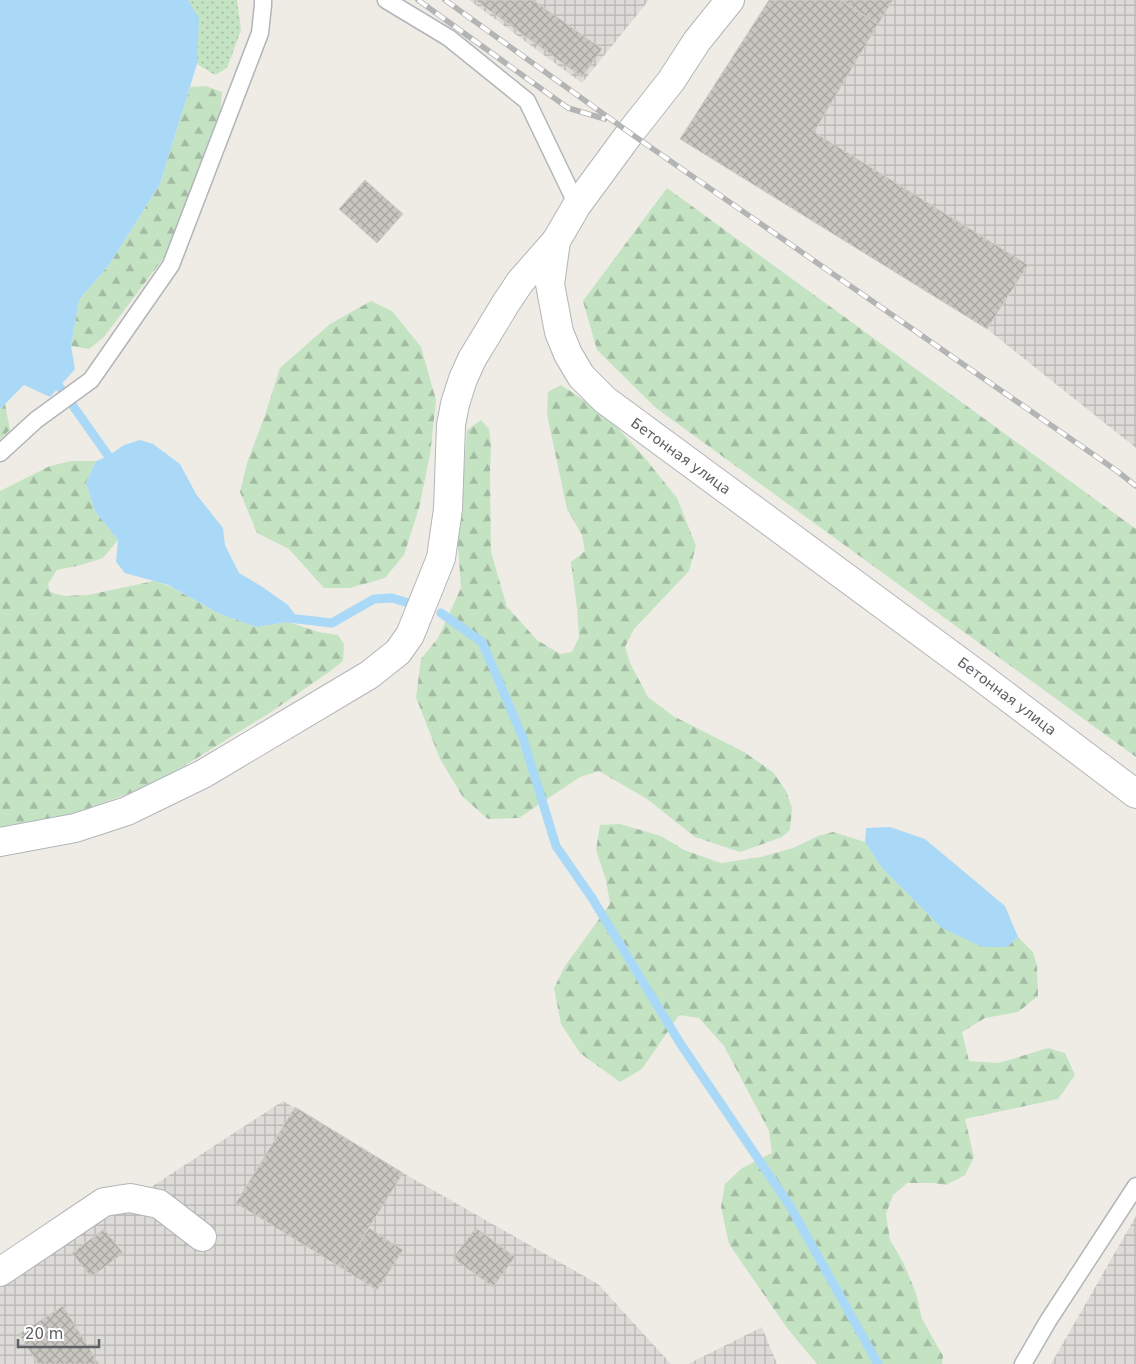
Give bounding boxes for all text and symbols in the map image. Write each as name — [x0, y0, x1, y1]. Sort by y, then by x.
street label: Бетонная улица — [628, 415, 734, 497]
street label: Бетонная улица — [955, 654, 1059, 738]
scale bar — [18, 1316, 99, 1348]
text: 20 m — [25, 1325, 63, 1343]

